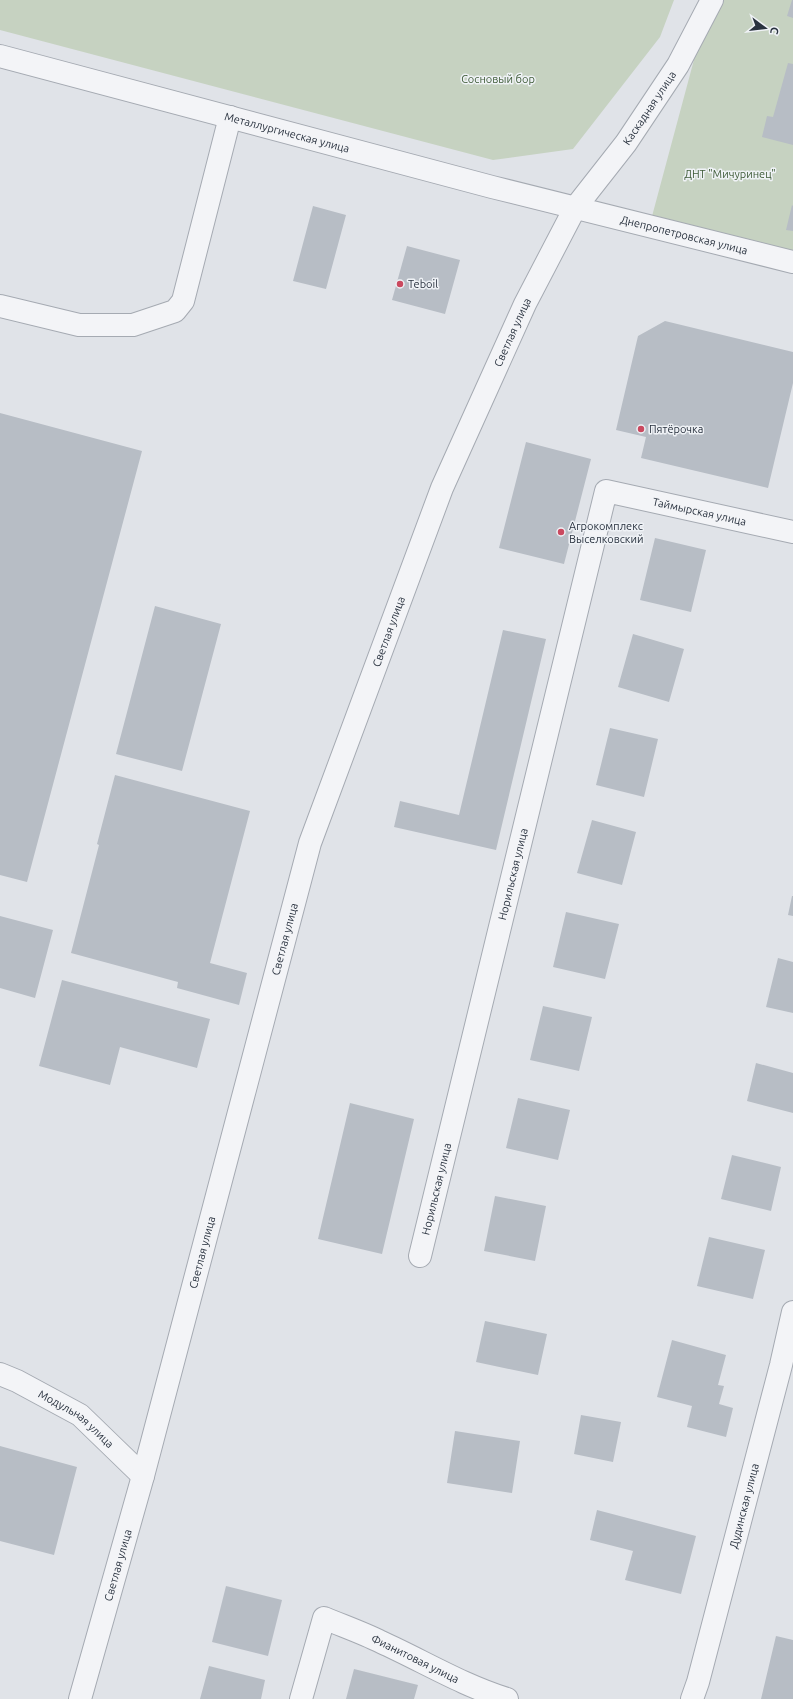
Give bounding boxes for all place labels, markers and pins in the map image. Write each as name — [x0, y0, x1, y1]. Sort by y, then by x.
place label: Teboil — [408, 278, 438, 290]
marker: Teboil — [395, 279, 405, 289]
place label: Пятёрочка — [649, 423, 703, 435]
marker: Пятёрочка — [636, 424, 646, 434]
place label: Агрокомплекс Выселковский — [569, 520, 644, 545]
marker: Агрокомплекс Выселковский — [556, 527, 566, 537]

